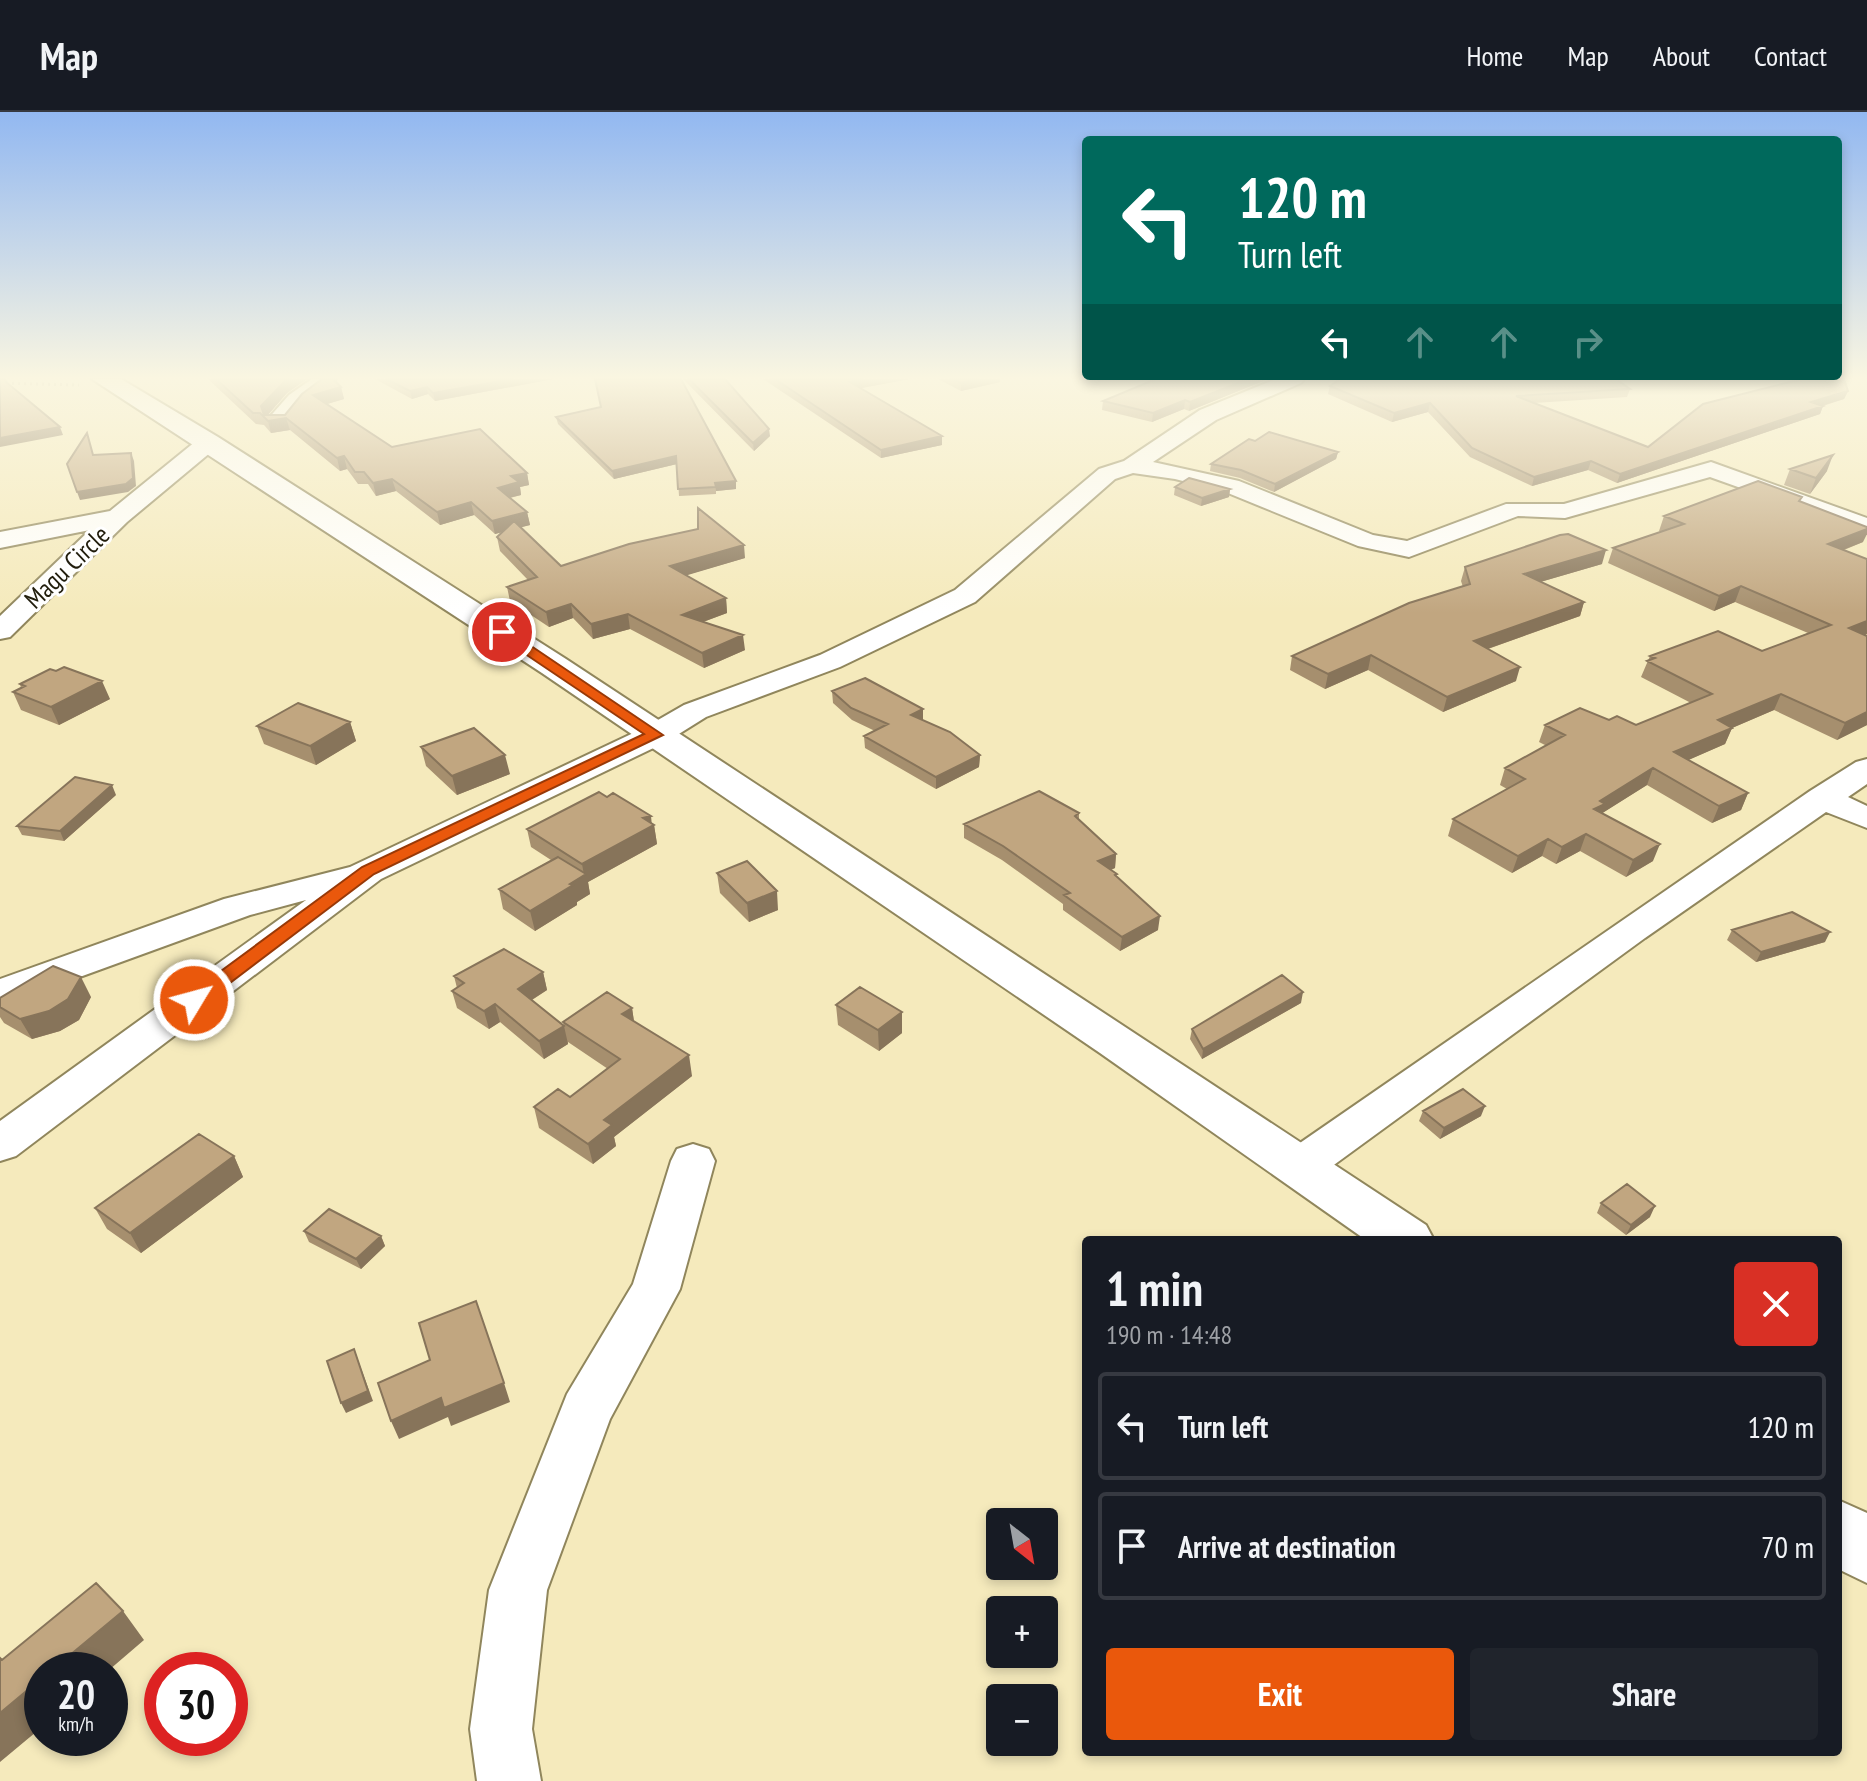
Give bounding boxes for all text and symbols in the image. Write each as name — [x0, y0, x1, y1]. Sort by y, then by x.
text: Map — [40, 31, 98, 80]
text: Home — [1467, 37, 1523, 74]
text: Map — [1567, 37, 1609, 74]
text: About — [1653, 37, 1710, 74]
text: Contact — [1754, 37, 1827, 74]
text: 120 m — [1238, 161, 1367, 233]
icon: left — [1106, 168, 1210, 272]
text: Turn left — [1238, 231, 1342, 278]
icon: left — [1314, 320, 1358, 364]
icon: ahead — [1398, 320, 1442, 364]
icon: ahead — [1482, 320, 1526, 364]
icon: right — [1566, 320, 1610, 364]
street label: Magu Circle — [17, 518, 116, 615]
pin — [468, 598, 536, 666]
icon: arrive — [480, 610, 524, 654]
position arrow — [152, 958, 236, 1042]
text: 1 min — [1106, 1257, 1203, 1319]
button: close — [1734, 1262, 1818, 1346]
text: 190 m · 14:48 — [1106, 1318, 1232, 1351]
icon: left — [1110, 1404, 1154, 1448]
text: Turn left — [1178, 1407, 1268, 1446]
text: 120 m — [1748, 1407, 1814, 1446]
north arrow — [986, 1508, 1058, 1580]
map controls — [986, 1508, 1058, 1756]
icon: arrive — [1110, 1524, 1154, 1568]
text: Arrive at destination — [1178, 1527, 1396, 1566]
text: 70 m — [1761, 1527, 1814, 1566]
button: + — [986, 1596, 1058, 1668]
button: Exit — [1106, 1648, 1454, 1740]
button: Share — [1470, 1648, 1818, 1740]
speed limit sign: 30 — [144, 1652, 248, 1756]
text: 20 — [57, 1668, 95, 1720]
button: − — [986, 1684, 1058, 1756]
text: km/h — [58, 1711, 94, 1737]

